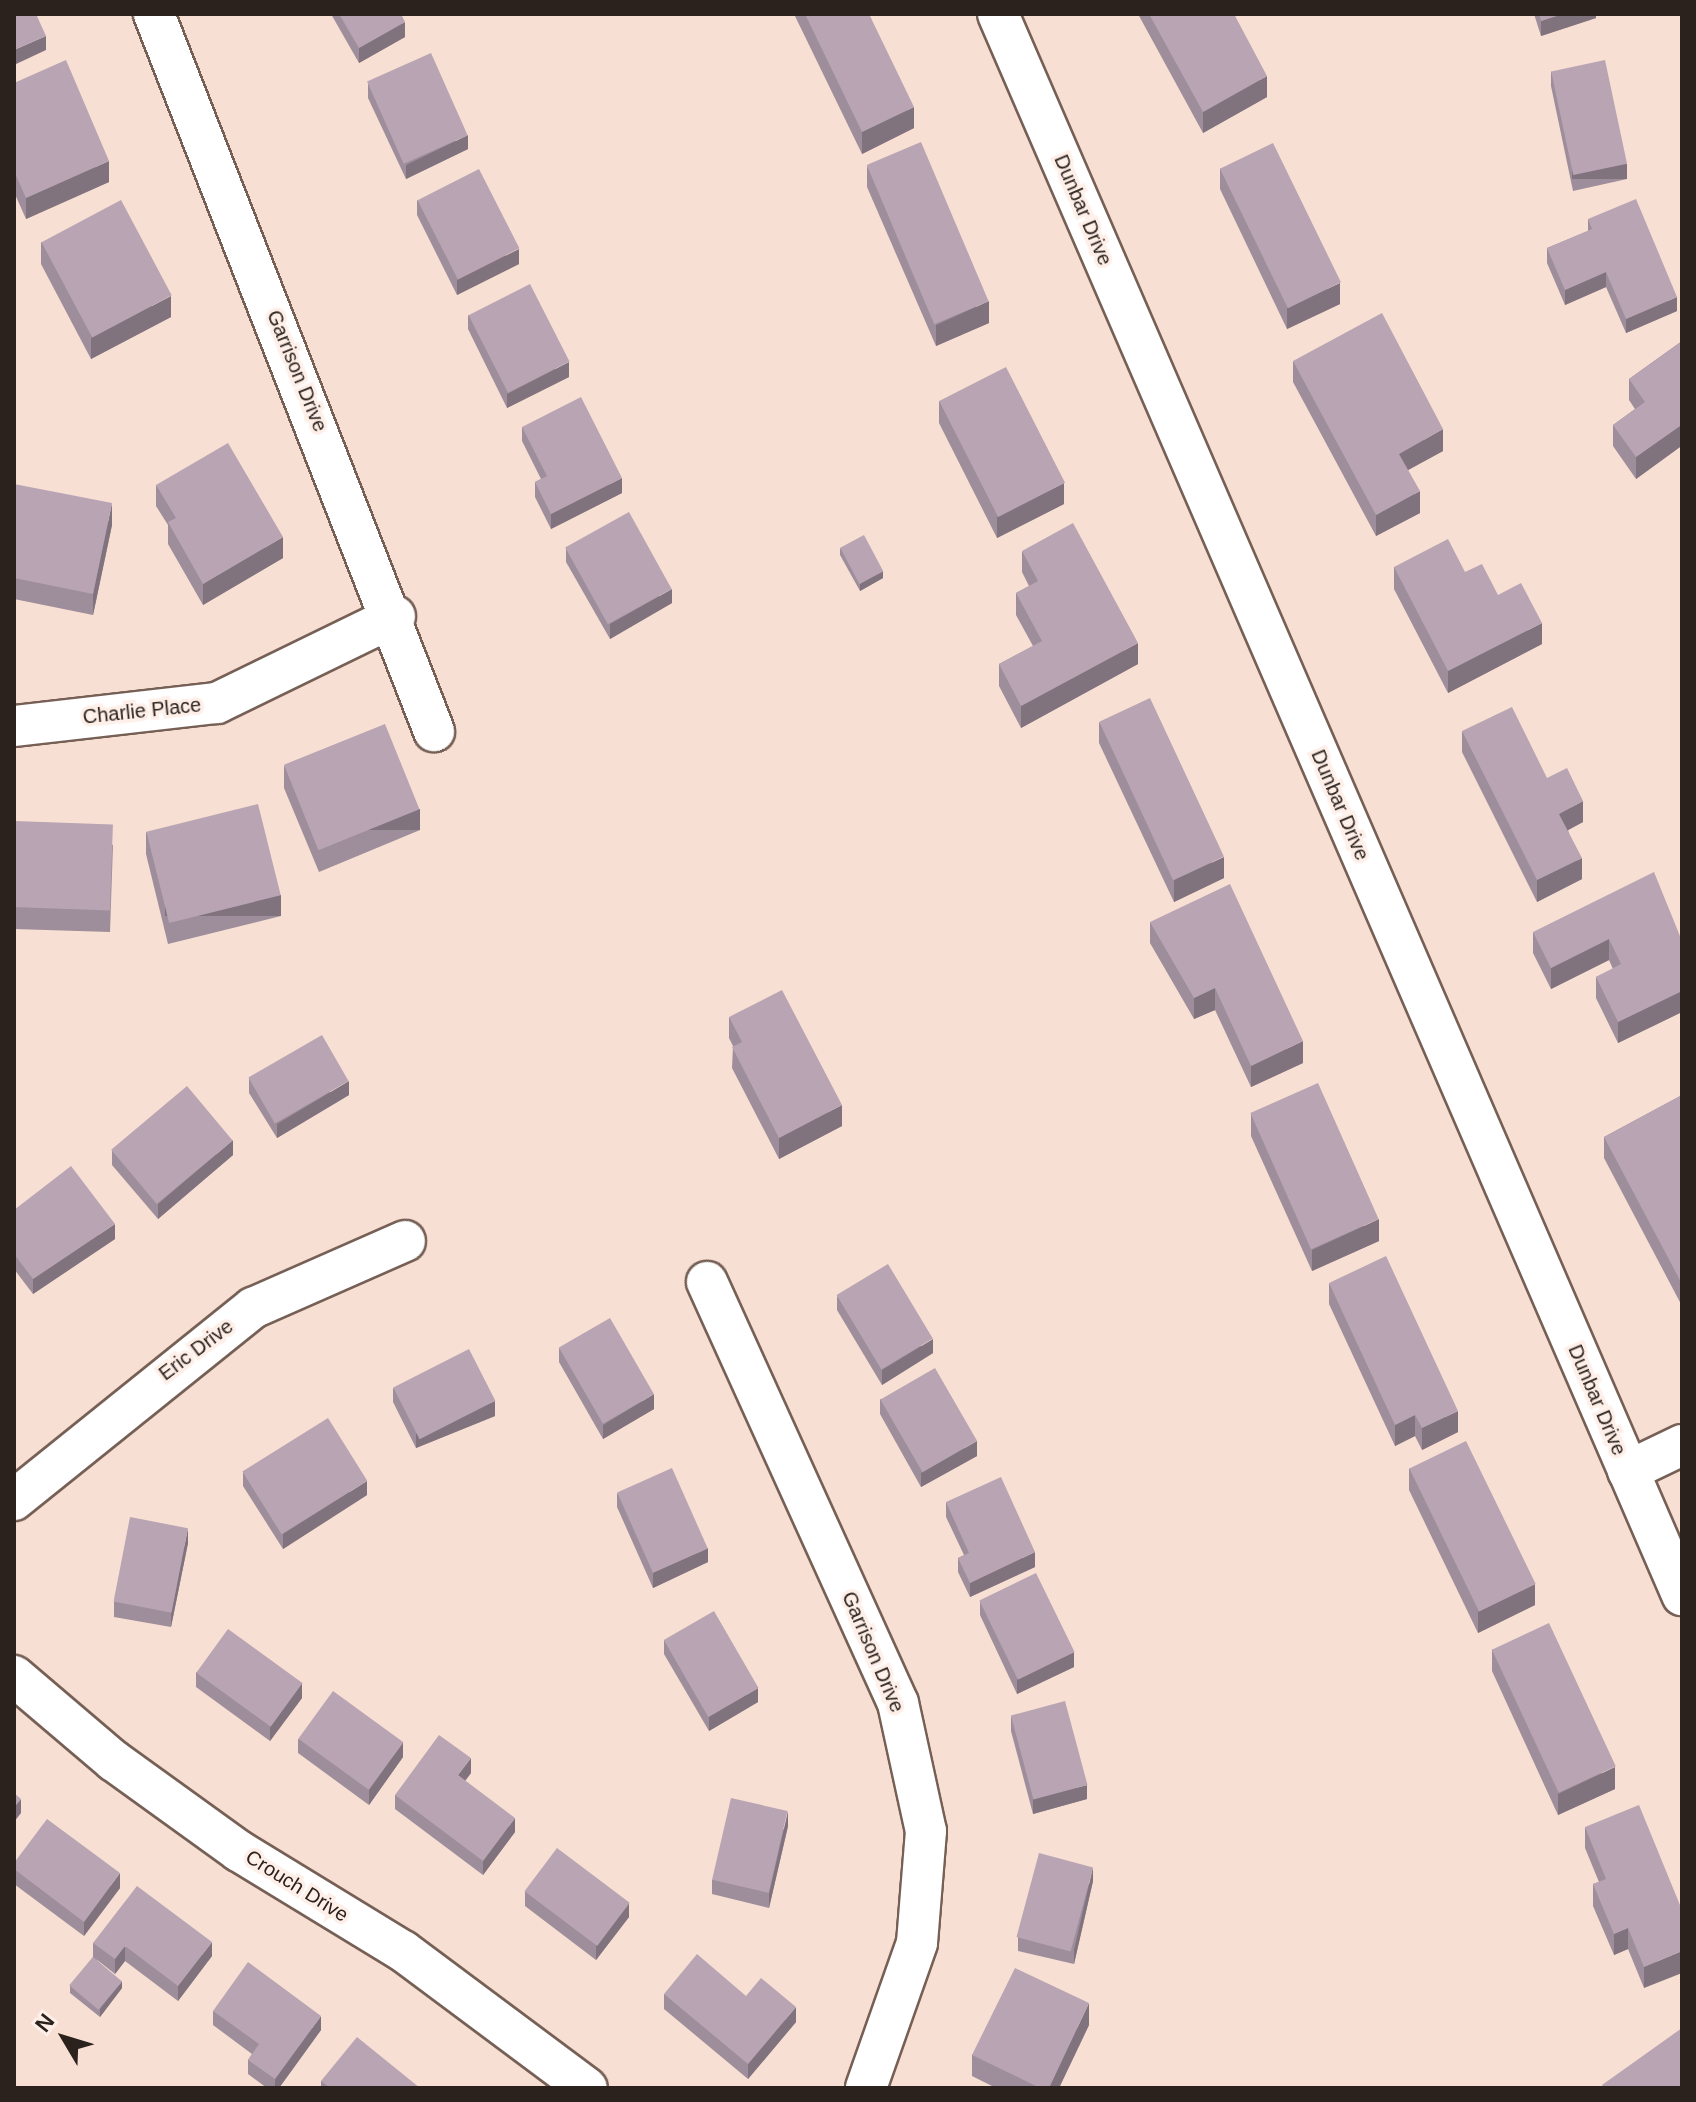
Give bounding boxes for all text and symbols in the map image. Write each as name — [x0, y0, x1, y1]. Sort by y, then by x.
street label: Dunbar Drive — [1049, 151, 1117, 269]
street label: Garrison Drive — [262, 307, 332, 435]
street label: Charlie Place — [82, 693, 202, 729]
street label: Dunbar Drive — [1306, 746, 1374, 864]
street label: Eric Drive — [154, 1314, 238, 1386]
street label: Dunbar Drive — [1563, 1341, 1631, 1459]
street label: Garrison Drive — [837, 1588, 909, 1716]
street label: Crouch Drive — [241, 1845, 353, 1927]
north arrow — [24, 1998, 104, 2078]
text: N — [30, 2009, 59, 2037]

